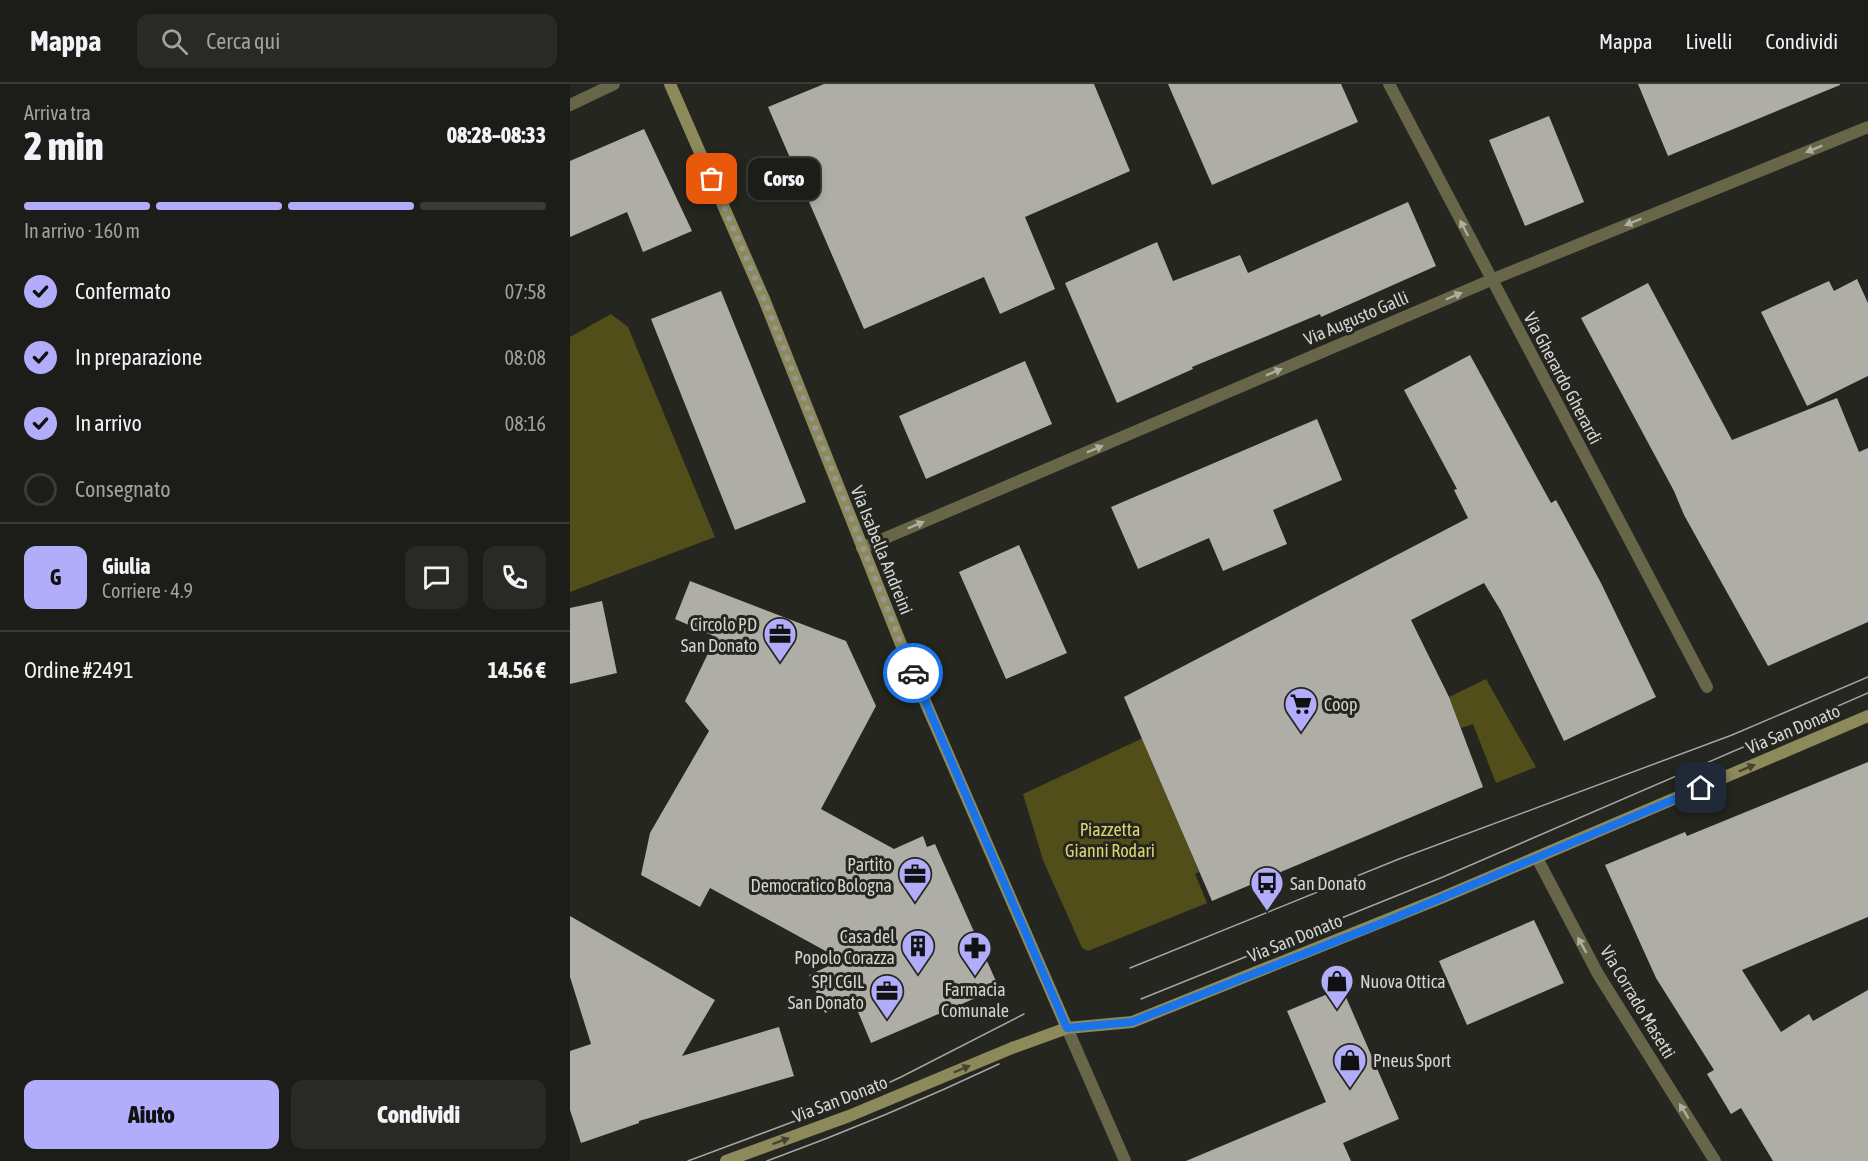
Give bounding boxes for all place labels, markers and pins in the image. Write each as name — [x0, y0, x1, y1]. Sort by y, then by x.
pin — [686, 153, 737, 204]
callout: Corso — [748, 158, 820, 200]
place label: Circolo PD San Donato — [681, 614, 757, 656]
office icon: Circolo PD San Donato — [762, 616, 798, 663]
supermarket icon: Coop — [1283, 686, 1319, 733]
place label: Coop — [1324, 694, 1358, 715]
pin — [1675, 762, 1726, 813]
place label: Partito Democratico Bologna — [751, 854, 892, 896]
office icon: Partito Democratico Bologna — [897, 856, 933, 903]
bus stop icon: San Donato — [1249, 865, 1285, 912]
place label: San Donato — [1290, 873, 1366, 894]
place label: Casa del Popolo Corazza — [794, 926, 895, 968]
building icon: Casa del Popolo Corazza — [900, 928, 936, 975]
pharmacy icon: Farmacia Comunale — [957, 930, 993, 977]
shop icon: Nuova Ottica — [1319, 963, 1355, 1010]
place label: SPI CGIL San Donato — [788, 971, 864, 1013]
place label: Nuova Ottica — [1360, 971, 1446, 992]
office icon: SPI CGIL San Donato — [869, 973, 905, 1020]
place label: Farmacia Comunale — [941, 979, 1009, 1021]
shop icon: Pneus Sport — [1332, 1042, 1368, 1089]
place label: Pneus Sport — [1373, 1050, 1451, 1071]

